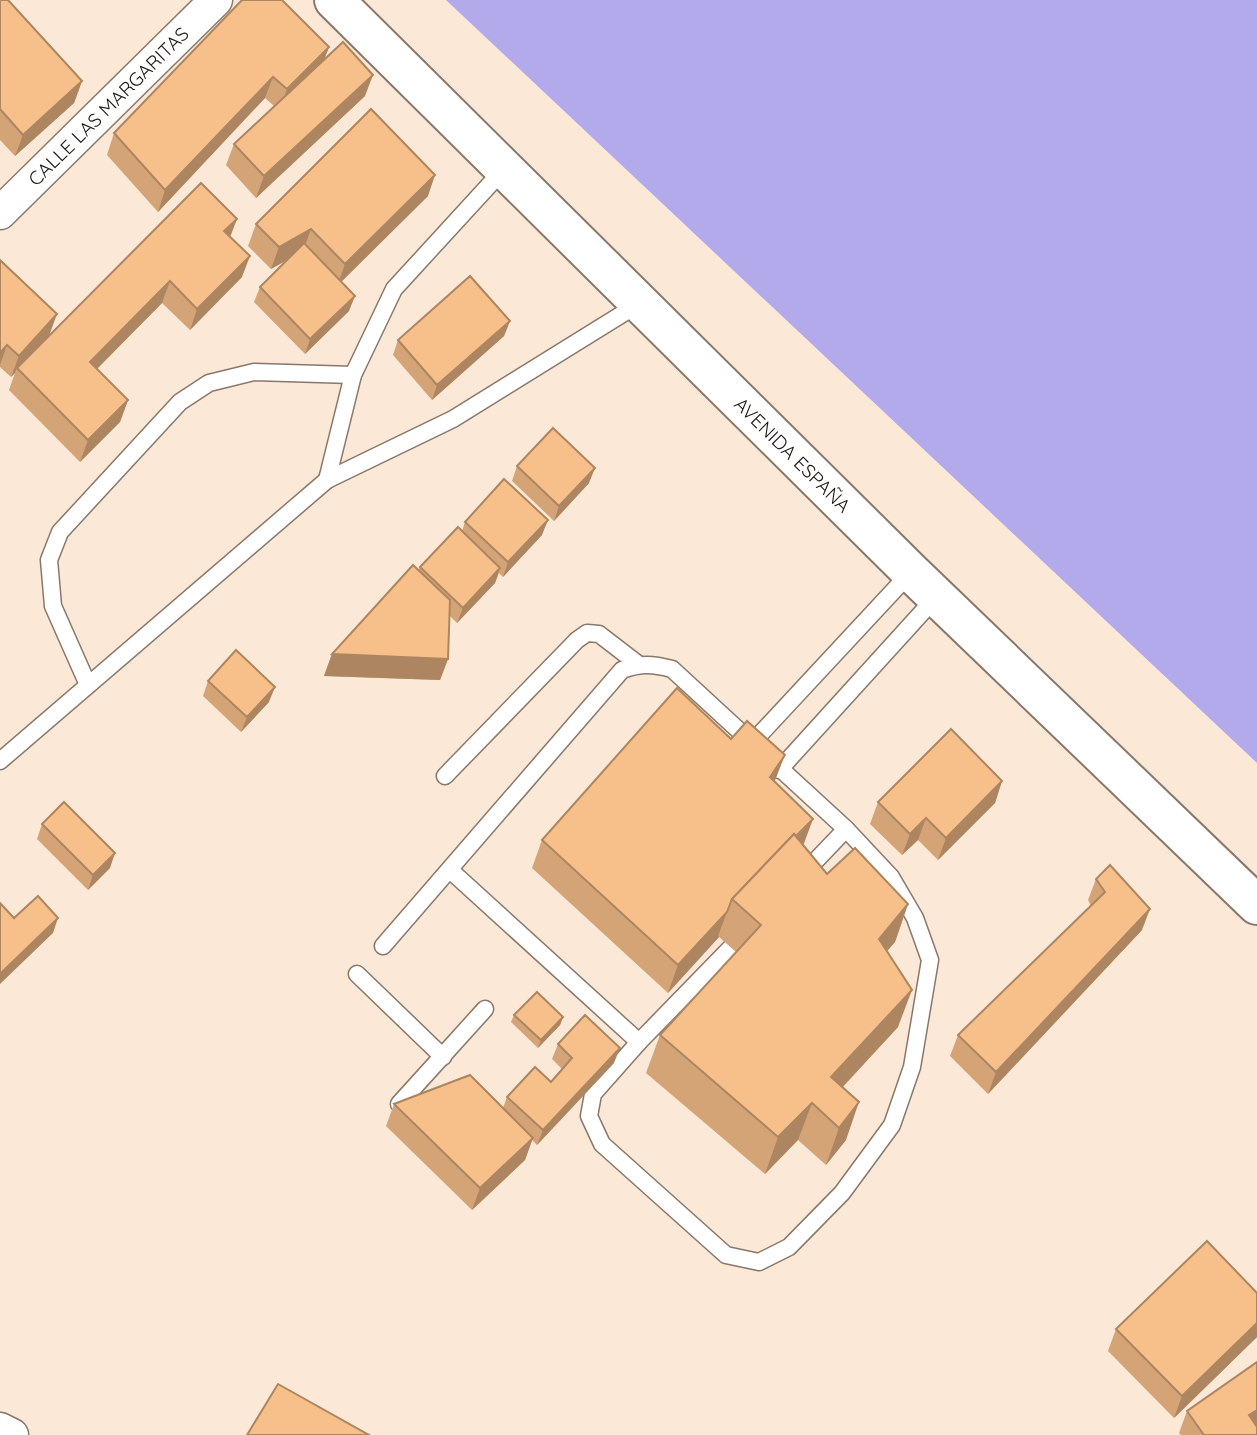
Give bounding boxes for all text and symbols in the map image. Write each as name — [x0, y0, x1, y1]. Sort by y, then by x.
street label: CALLE LAS MARGARITAS — [23, 22, 194, 191]
street label: AVENIDA ESPAÑA — [730, 392, 856, 518]

